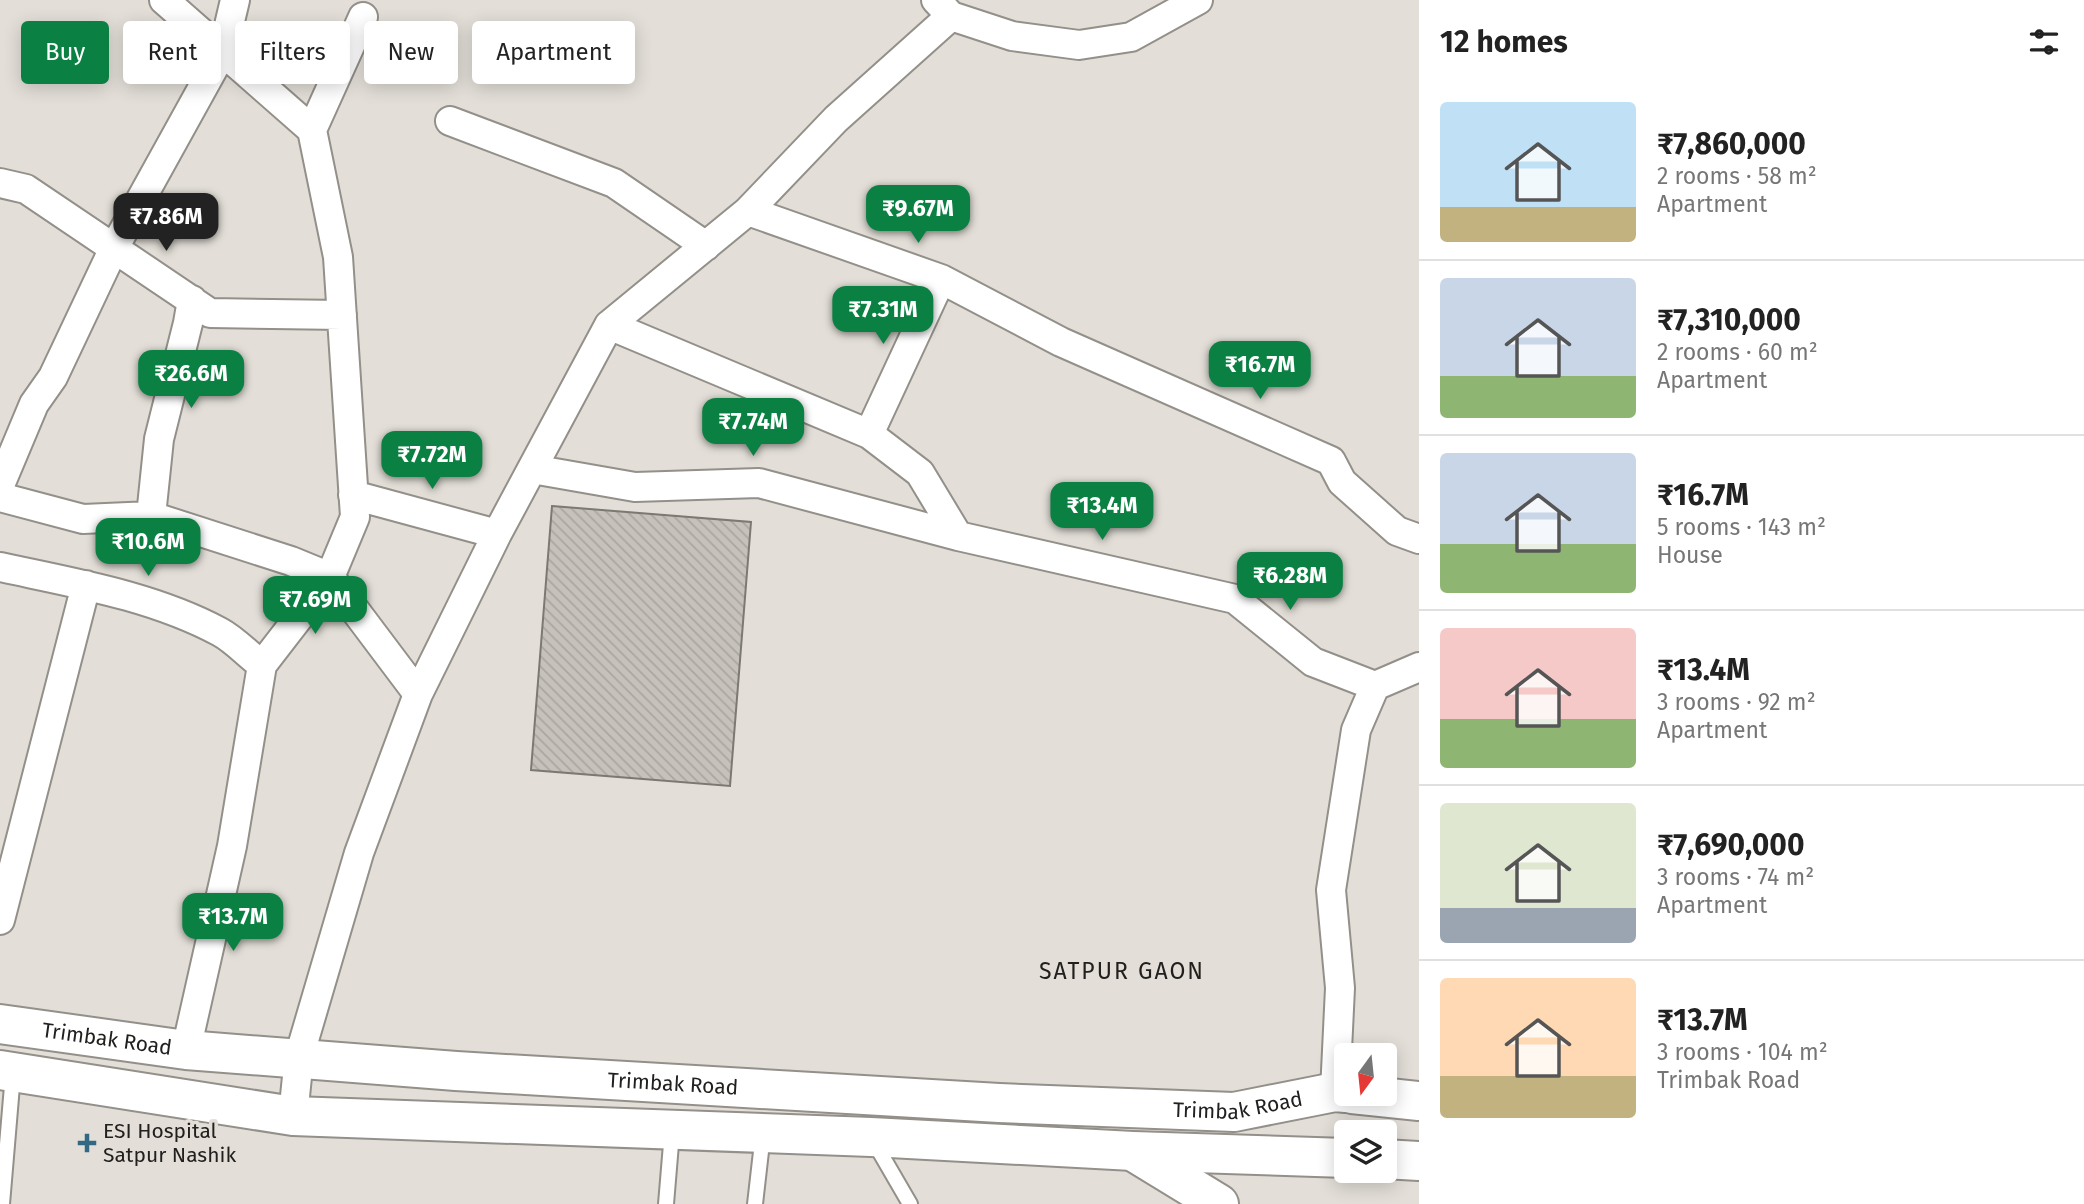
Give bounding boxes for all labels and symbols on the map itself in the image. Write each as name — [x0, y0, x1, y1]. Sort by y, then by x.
pin: ₹9.67M — [861, 186, 975, 245]
pin: ₹7.86M — [109, 194, 223, 253]
pin: ₹7.31M — [826, 286, 940, 346]
pin: ₹16.7M — [1203, 342, 1317, 401]
pin: ₹26.6M — [134, 350, 248, 410]
pin: ₹7.74M — [696, 398, 810, 458]
pin: ₹7.72M — [375, 432, 489, 491]
pin: ₹13.4M — [1045, 482, 1159, 542]
pin: ₹10.6M — [91, 518, 205, 578]
pin: ₹6.28M — [1233, 552, 1347, 612]
pin: ₹7.69M — [258, 576, 372, 636]
pin: ₹13.7M — [176, 894, 290, 953]
district label: SATPUR GAON — [1039, 957, 1205, 985]
street label: Trimbak Road — [40, 1017, 174, 1061]
north arrow — [1334, 1043, 1396, 1106]
street label: Trimbak Road — [607, 1067, 739, 1101]
street label: Trimbak Road — [1172, 1086, 1305, 1125]
place label: ESI Hospital Satpur Nashik — [103, 1118, 236, 1168]
marker: ESI Hospital Satpur Nashik — [77, 1133, 97, 1153]

